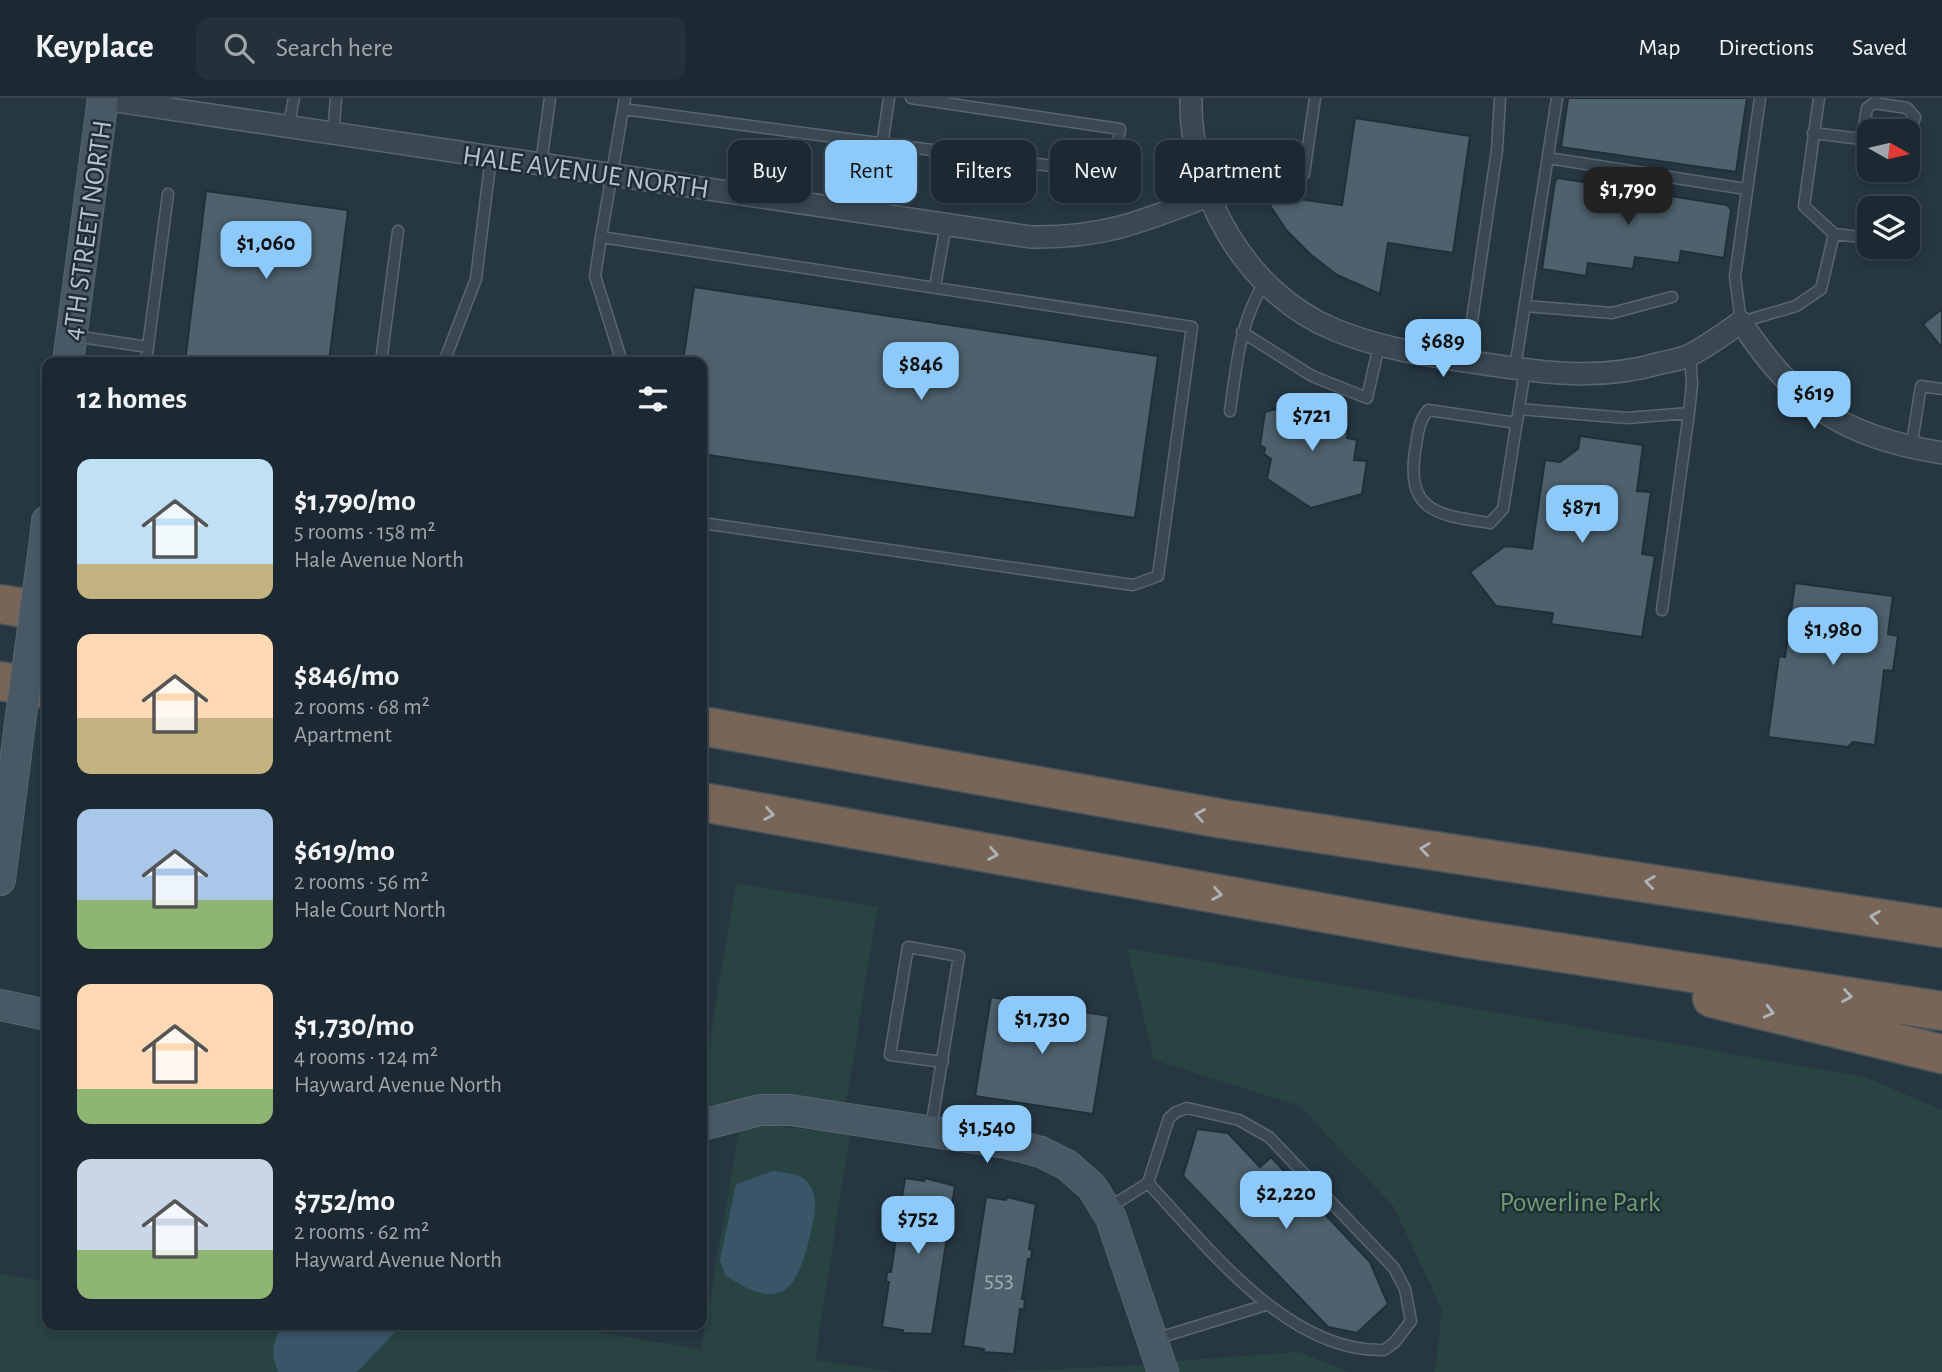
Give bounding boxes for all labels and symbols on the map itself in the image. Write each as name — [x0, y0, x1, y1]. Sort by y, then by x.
street label: 4TH STREET NORTH — [59, 118, 117, 342]
north arrow — [1857, 119, 1920, 182]
street label: HALE AVENUE NORTH — [461, 142, 711, 204]
pin: $1,790 — [1571, 167, 1685, 227]
pin: $1,060 — [209, 222, 323, 281]
pin: $689 — [1402, 320, 1484, 379]
pin: $846 — [880, 342, 962, 402]
pin: $619 — [1773, 372, 1855, 431]
pin: $721 — [1271, 394, 1353, 453]
pin: $871 — [1541, 486, 1623, 545]
pin: $1,980 — [1776, 608, 1890, 667]
one-way arrow — [763, 806, 775, 821]
one-way arrow — [1194, 808, 1206, 823]
one-way arrow — [1419, 842, 1431, 857]
one-way arrow — [987, 846, 999, 861]
one-way arrow — [1644, 875, 1656, 890]
one-way arrow — [1211, 886, 1223, 901]
one-way arrow — [1869, 910, 1881, 925]
one-way arrow — [1841, 988, 1853, 1003]
pin: $1,730 — [985, 996, 1099, 1056]
one-way arrow — [1763, 1004, 1775, 1018]
pin: $1,540 — [930, 1105, 1044, 1165]
pin: $2,220 — [1229, 1172, 1343, 1231]
park label: Powerline Park — [1499, 1189, 1661, 1217]
pin: $752 — [877, 1196, 959, 1256]
house number: 553 — [984, 1268, 1014, 1292]

